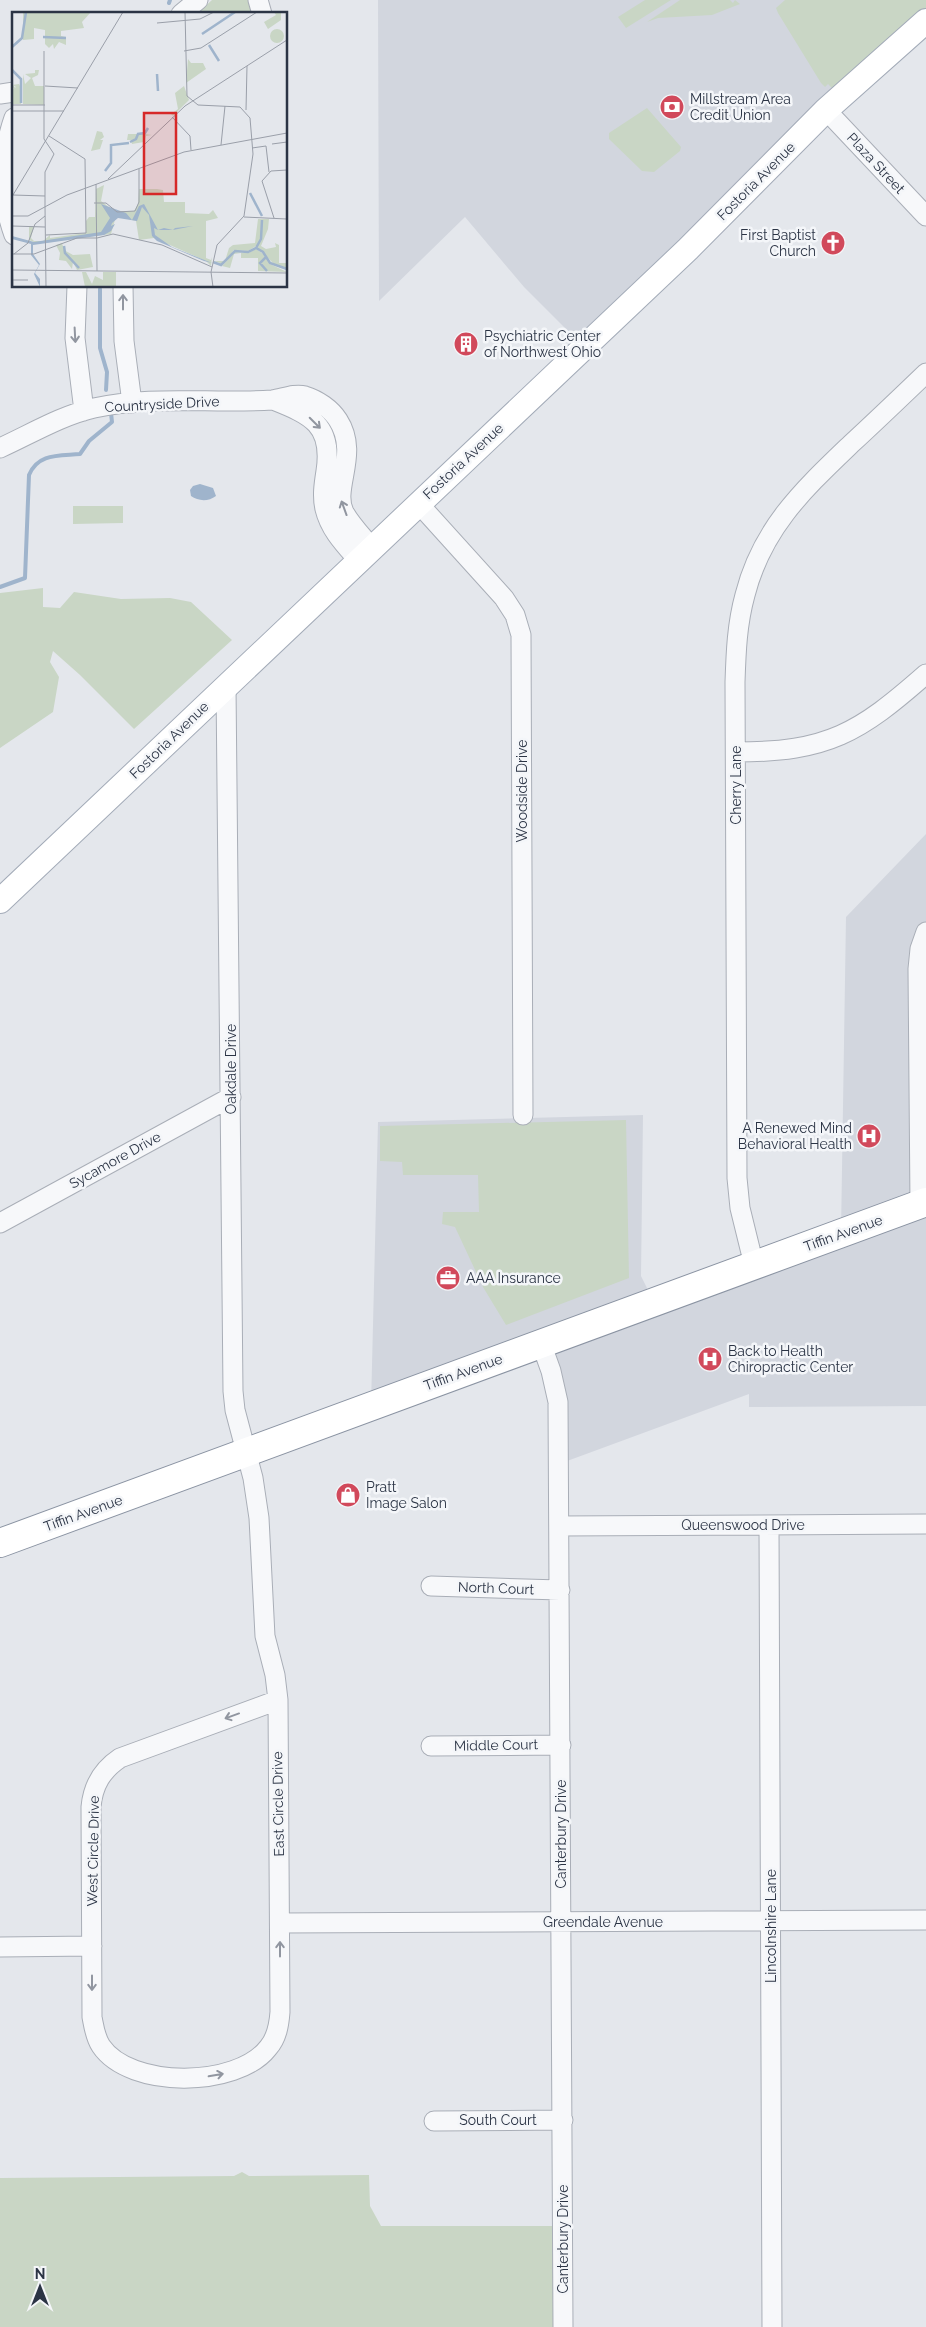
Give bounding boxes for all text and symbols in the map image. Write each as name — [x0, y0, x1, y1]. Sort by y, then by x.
inset map — [12, 12, 288, 288]
place label: Millstream Area Credit Union — [690, 91, 791, 123]
bank icon: Millstream Area Credit Union — [659, 94, 685, 120]
street label: Plaza Street — [844, 129, 908, 197]
street label: Fostoria Avenue — [714, 139, 798, 223]
place label: First Baptist Church — [740, 227, 816, 259]
church icon: First Baptist Church — [820, 230, 846, 256]
one-way arrow — [118, 294, 128, 310]
one-way arrow — [70, 326, 80, 343]
place label: Psychiatric Center of Northwest Ohio — [484, 328, 601, 360]
building icon: Psychiatric Center of Northwest Ohio — [453, 331, 479, 357]
street label: Countryside Drive — [104, 393, 220, 415]
one-way arrow — [309, 417, 322, 429]
street label: Fostoria Avenue — [420, 420, 506, 502]
one-way arrow — [339, 500, 349, 516]
street label: Fostoria Avenue — [126, 698, 212, 782]
street label: Woodside Drive — [514, 740, 530, 842]
street label: Cherry Lane — [728, 746, 744, 824]
street label: Oakdale Drive — [223, 1024, 239, 1114]
place label: A Renewed Mind Behavioral Health — [738, 1120, 852, 1152]
hospital icon: A Renewed Mind Behavioral Health — [856, 1123, 882, 1149]
street label: Sycamore Drive — [67, 1128, 163, 1192]
street label: Tiffin Avenue — [802, 1211, 884, 1255]
office icon: AAA Insurance — [435, 1265, 461, 1291]
place label: AAA Insurance — [466, 1270, 561, 1286]
place label: Back to Health Chiropractic Center — [728, 1343, 853, 1375]
hospital icon: Back to Health Chiropractic Center — [697, 1346, 723, 1372]
street label: Tiffin Avenue — [422, 1350, 504, 1394]
place label: Pratt Image Salon — [366, 1479, 447, 1511]
shop icon: Pratt Image Salon — [335, 1482, 361, 1508]
street label: Tiffin Avenue — [42, 1491, 124, 1535]
street label: Queenswood Drive — [681, 1517, 805, 1533]
street label: North Court — [458, 1579, 535, 1597]
one-way arrow — [224, 1712, 240, 1721]
street label: Middle Court — [454, 1736, 539, 1754]
street label: East Circle Drive — [269, 1751, 287, 1857]
street label: Canterbury Drive — [553, 1779, 569, 1889]
street label: West Circle Drive — [84, 1795, 102, 1907]
street label: Lincolnshire Lane — [763, 1869, 779, 1983]
street label: Greendale Avenue — [543, 1914, 663, 1930]
one-way arrow — [275, 1941, 285, 1957]
one-way arrow — [87, 1974, 97, 1991]
one-way arrow — [207, 2069, 223, 2079]
street label: South Court — [459, 2112, 537, 2128]
street label: Canterbury Drive — [555, 2184, 571, 2294]
north arrow — [15, 2262, 65, 2312]
text: N — [35, 2266, 45, 2282]

